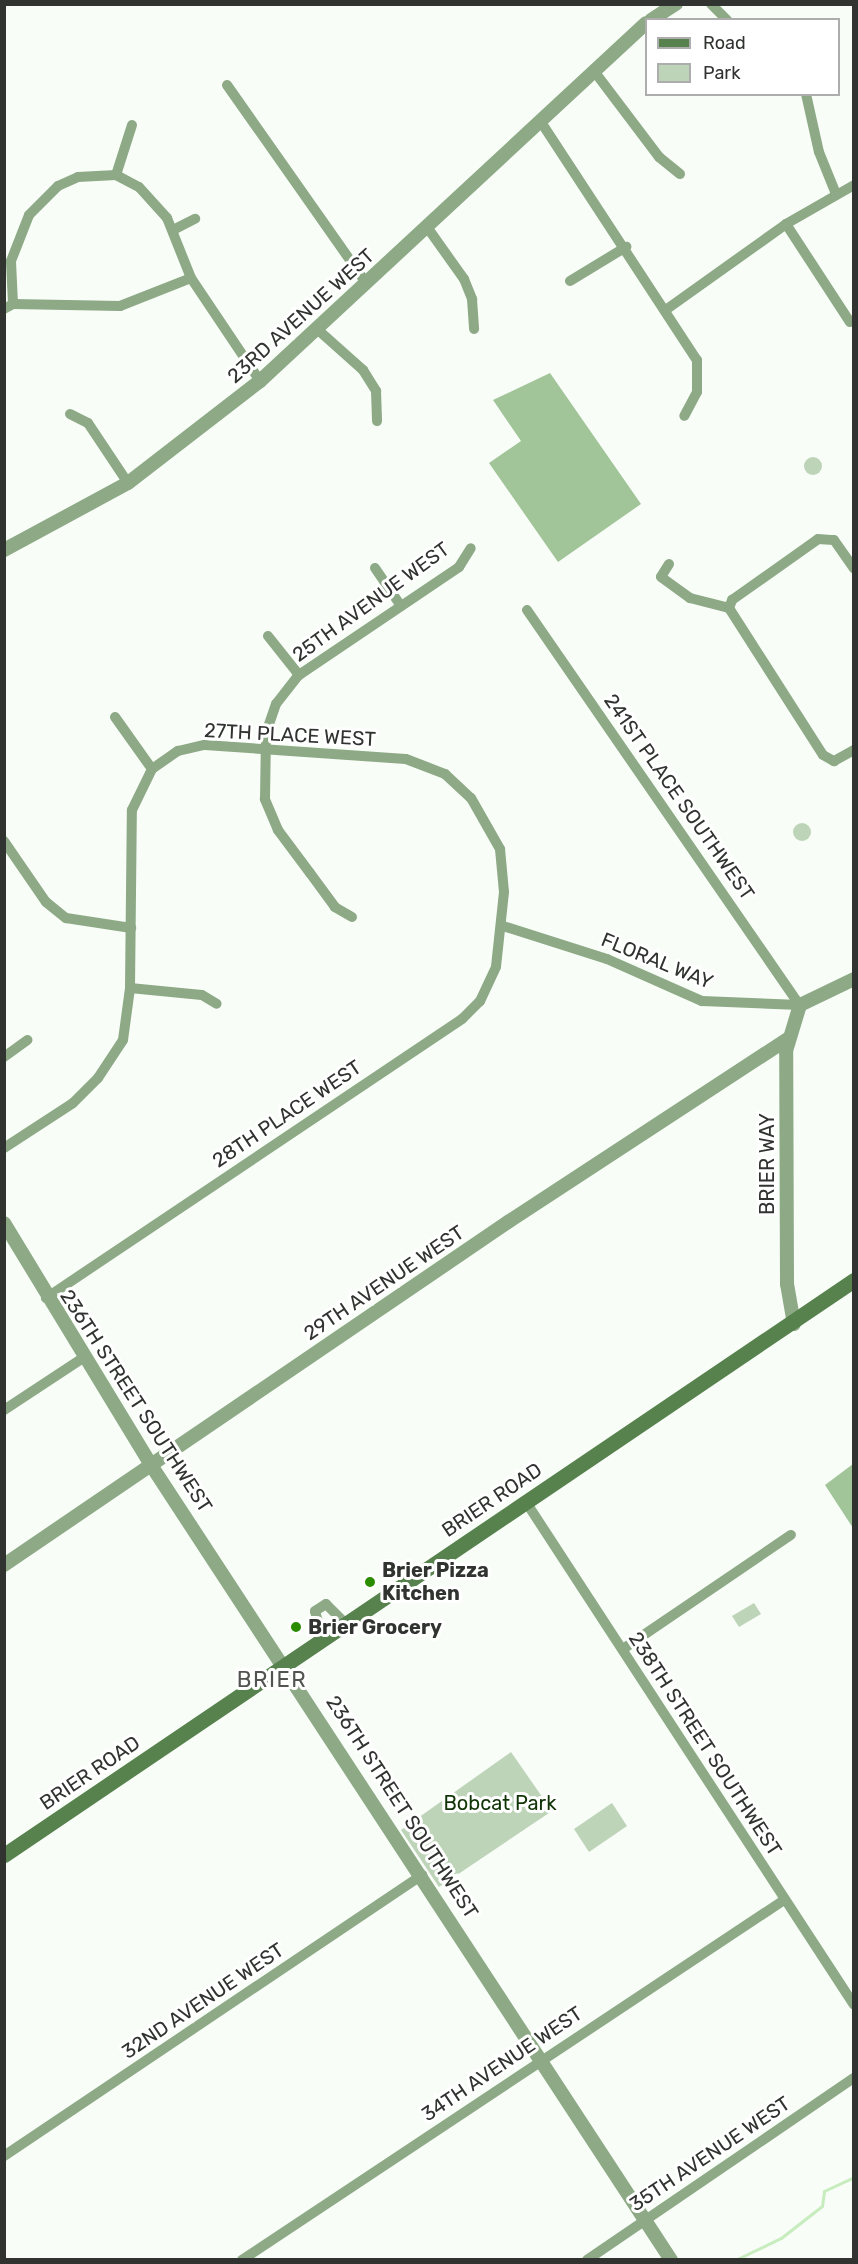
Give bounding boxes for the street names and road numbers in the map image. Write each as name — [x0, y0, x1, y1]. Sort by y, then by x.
street label: 23RD AVENUE WEST — [222, 243, 380, 389]
street label: 25TH AVENUE WEST — [288, 537, 454, 667]
street label: 241ST PLACE SOUTHWEST — [599, 689, 759, 905]
street label: 27TH PLACE WEST — [203, 719, 377, 751]
street label: FLORAL WAY — [597, 928, 717, 994]
street label: 28TH PLACE WEST — [208, 1055, 366, 1173]
street label: BRIER WAY — [755, 1113, 779, 1215]
street label: 29TH AVENUE WEST — [299, 1220, 469, 1346]
street label: 236TH STREET SOUTHWEST — [55, 1285, 217, 1517]
street label: BRIER ROAD — [437, 1458, 547, 1542]
street label: 238TH STREET SOUTHWEST — [623, 1627, 787, 1861]
street label: 236TH STREET SOUTHWEST — [321, 1691, 483, 1923]
street label: BRIER ROAD — [35, 1731, 145, 1815]
street label: 32ND AVENUE WEST — [117, 1938, 289, 2064]
street label: 34TH AVENUE WEST — [417, 2001, 587, 2127]
street label: 35TH AVENUE WEST — [625, 2091, 795, 2217]

